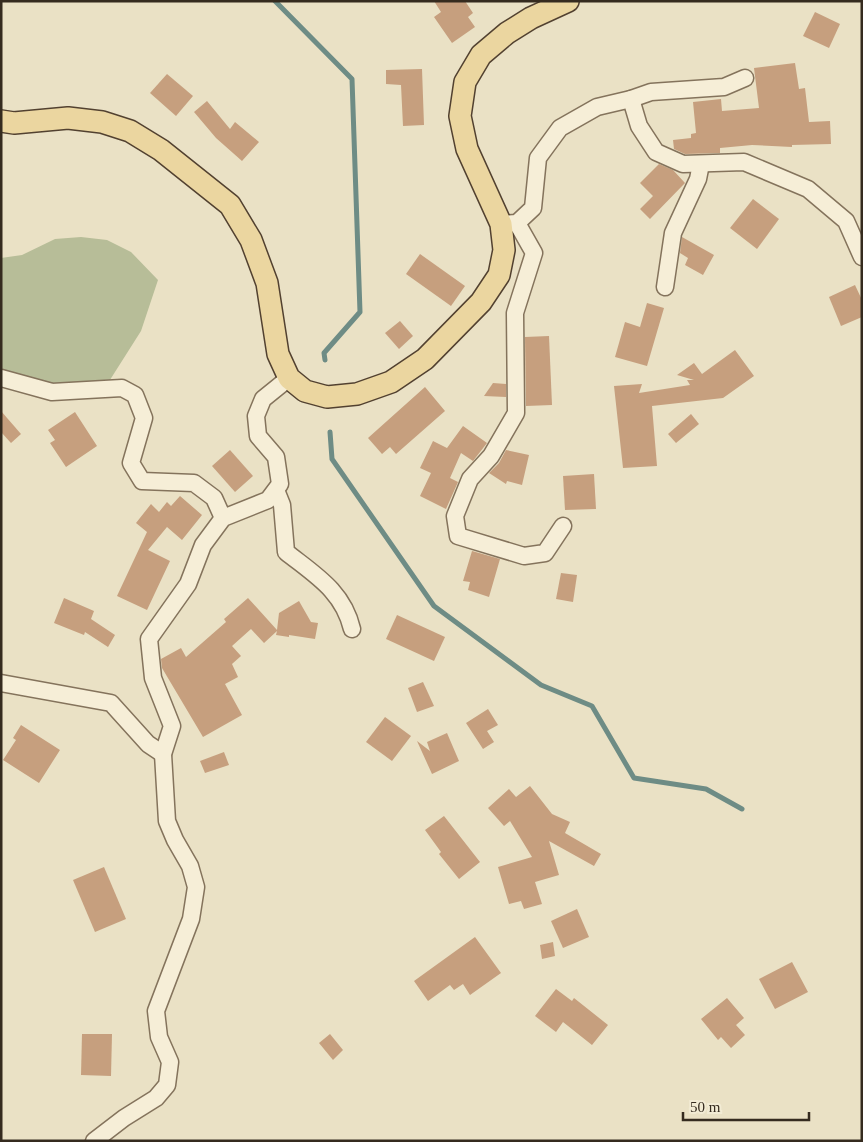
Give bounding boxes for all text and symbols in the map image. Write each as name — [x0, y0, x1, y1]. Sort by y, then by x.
scale bar — [683, 1090, 809, 1122]
text: 50 m — [690, 1099, 721, 1115]

